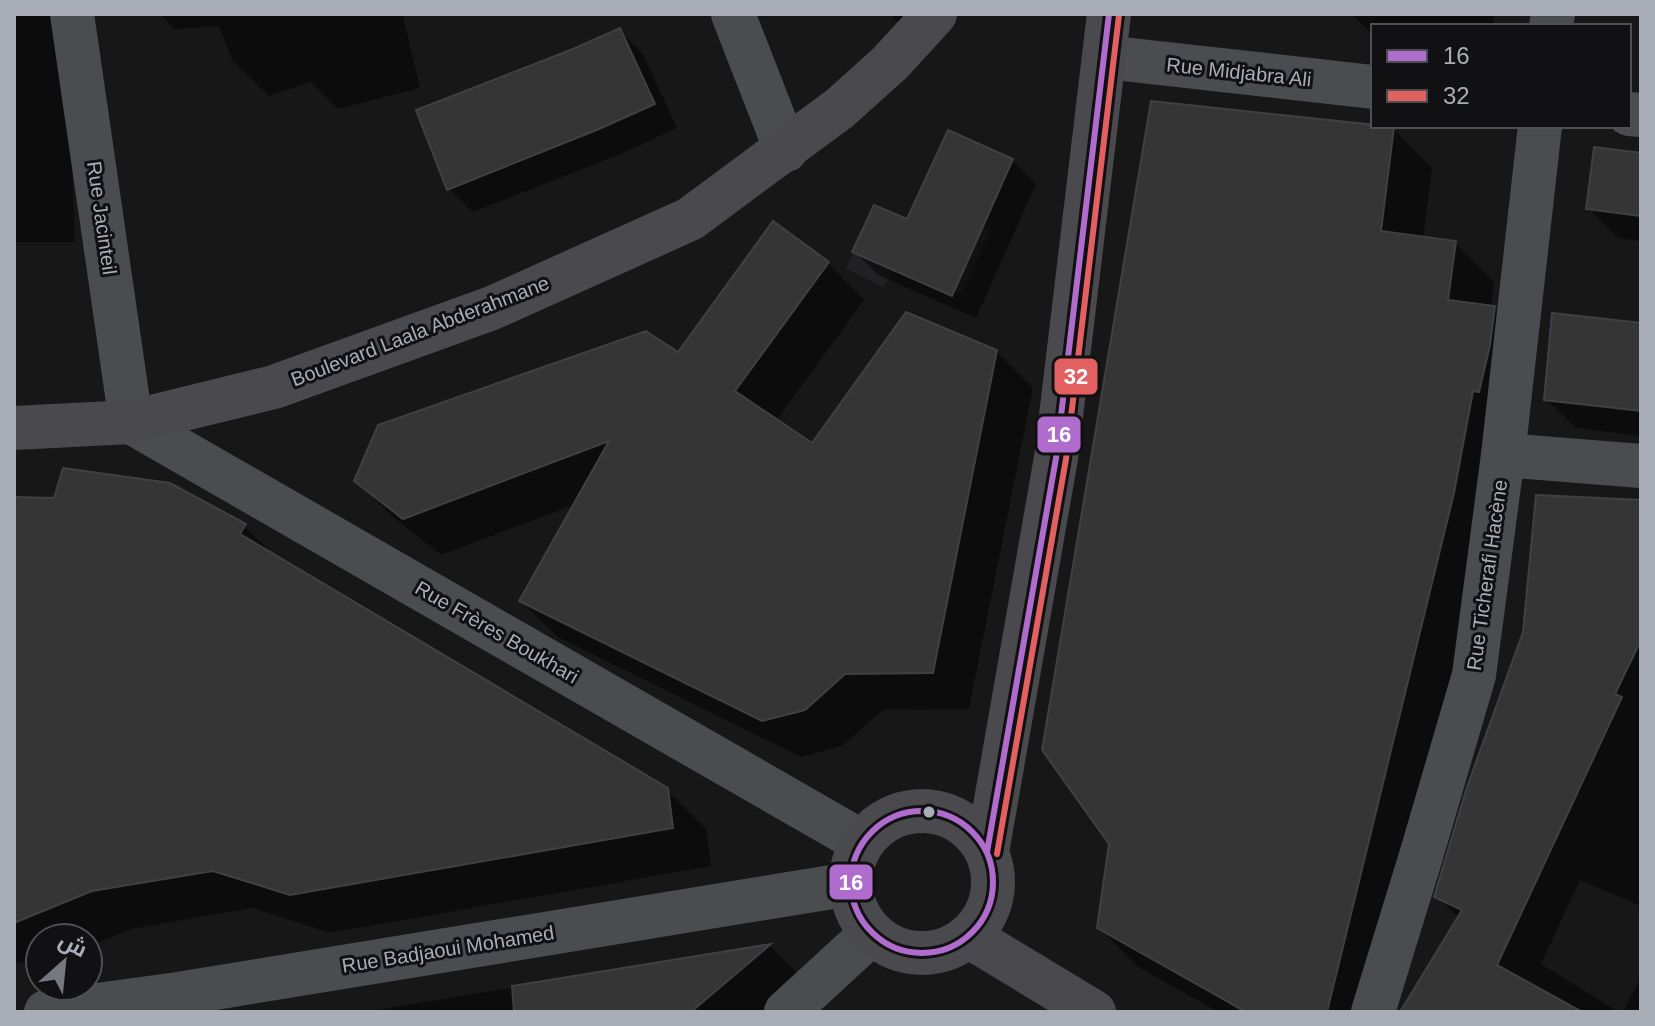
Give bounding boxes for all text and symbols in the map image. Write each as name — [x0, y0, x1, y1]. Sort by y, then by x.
legend — [1371, 24, 1631, 128]
text: 16 — [1443, 42, 1470, 69]
street label: Rue Midjabra Ali — [1165, 53, 1313, 91]
text: 32 — [1443, 82, 1470, 109]
street label: Rue Jacinteil — [83, 160, 121, 276]
street label: Boulevard Laala Abderahmane — [288, 272, 552, 390]
line badge: 32 — [1053, 357, 1099, 396]
text: 32 — [1064, 364, 1088, 389]
line badge: 16 — [1036, 415, 1082, 454]
text: 16 — [1047, 422, 1071, 447]
street label: Rue Ticherafi Hacène — [1463, 478, 1511, 672]
street label: Rue Frères Boukhari — [412, 576, 582, 688]
unlabelled marker — [921, 804, 937, 820]
line badge: 16 — [828, 863, 874, 901]
text: 16 — [839, 870, 863, 895]
street label: Rue Badjaoui Mohamed — [340, 921, 556, 977]
north arrow — [24, 922, 104, 1002]
text: ش — [54, 927, 91, 963]

